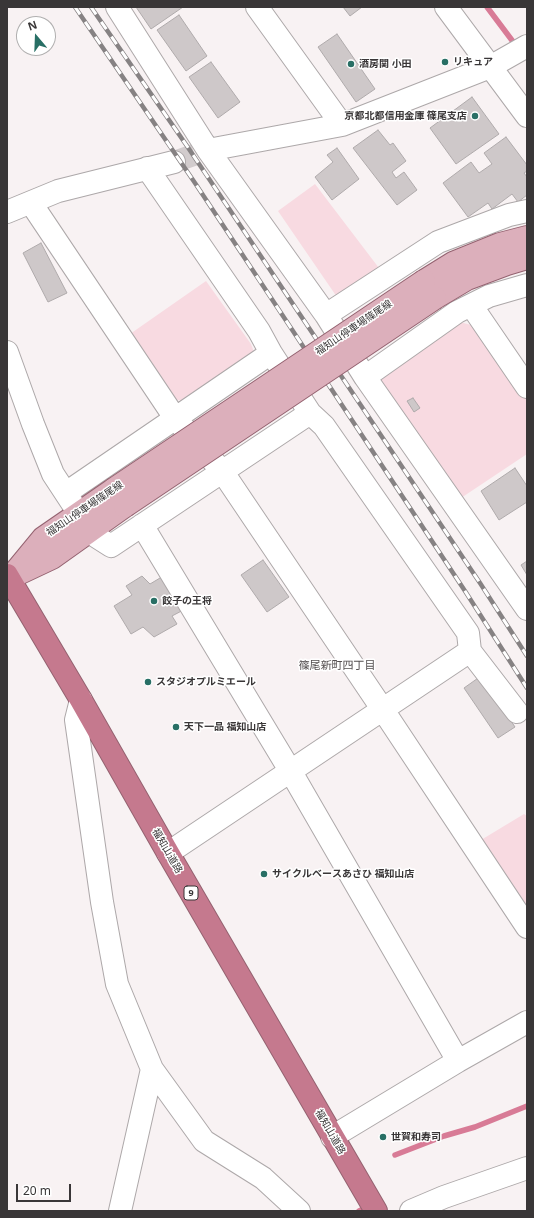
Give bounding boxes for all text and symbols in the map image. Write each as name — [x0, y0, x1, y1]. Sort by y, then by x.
north arrow — [16, 16, 56, 56]
text: N — [26, 17, 39, 34]
place label: リキュア — [453, 56, 493, 68]
marker: リキュア — [440, 57, 450, 67]
place label: 酒房関 小田 — [359, 58, 412, 70]
marker: 酒房関 小田 — [346, 59, 356, 69]
place label: 京都北都信用金庫 篠尾支店 — [344, 110, 467, 122]
marker: 京都北都信用金庫 篠尾支店 — [470, 111, 480, 121]
street label: 福知山停車場篠尾線 — [313, 298, 395, 358]
street label: 福知山停車場篠尾線 — [44, 479, 126, 539]
place label: 餃子の王将 — [162, 595, 212, 607]
marker: 餃子の王将 — [149, 596, 159, 606]
district label: 篠尾新町四丁目 — [299, 659, 375, 673]
place label: スタジオプルミエール — [156, 676, 256, 688]
marker: スタジオプルミエール — [143, 677, 153, 687]
place label: 天下一品 福知山店 — [184, 721, 267, 733]
marker: 天下一品 福知山店 — [171, 722, 181, 732]
street label: 福知山道路 — [149, 826, 185, 876]
place label: サイクルベースあさひ 福知山店 — [272, 868, 415, 880]
marker: サイクルベースあさひ 福知山店 — [259, 869, 269, 879]
road number: 9 — [184, 886, 198, 900]
street label: 福知山道路 — [312, 1107, 348, 1157]
place label: 世賀和寿司 — [391, 1131, 441, 1143]
marker: 世賀和寿司 — [378, 1132, 388, 1142]
scale bar — [18, 1176, 73, 1202]
text: 20 m — [23, 1182, 51, 1199]

